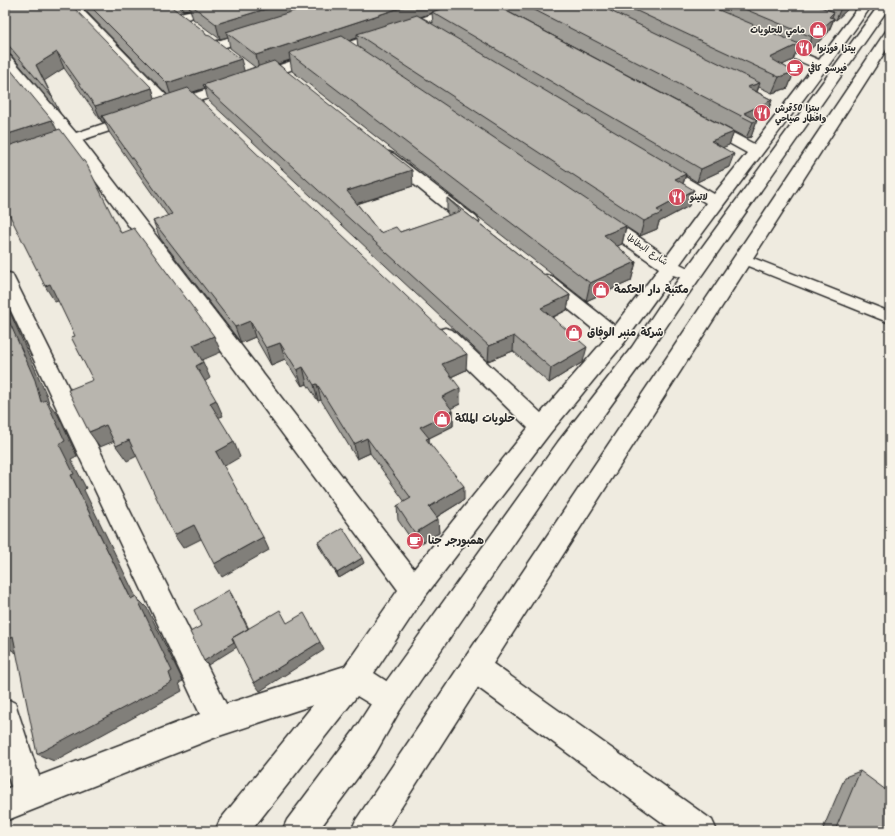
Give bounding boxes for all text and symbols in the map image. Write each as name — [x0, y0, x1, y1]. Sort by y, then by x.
shop icon: مامي للحلويات — [808, 20, 828, 40]
place label: مامي للحلويات — [750, 23, 805, 38]
restaurant icon: بيتزا فورنوا — [794, 38, 814, 58]
place label: بيتزا فورنوا — [817, 41, 856, 56]
cafe icon: فيرسو كافي — [785, 58, 805, 78]
place label: فيرسو كافي — [808, 61, 847, 76]
place label: بيتزا 50قرش وافطار صياحي — [775, 101, 827, 126]
restaurant icon: بيتزا 50قرش وافطار صياحي — [752, 103, 772, 123]
restaurant icon: لاتينو — [667, 187, 687, 207]
place label: لاتينو — [689, 190, 708, 205]
street label: شارع البطاطا — [623, 231, 671, 270]
shop icon: مكتبة دار الحكمة — [591, 280, 611, 300]
place label: مكتبة دار الحكمة — [614, 281, 689, 299]
shop icon: شركة منبر الوفاق — [564, 323, 584, 343]
place label: شركة منبر الوفاق — [587, 324, 663, 342]
shop icon: حلويات الملكة — [432, 409, 452, 429]
place label: حلويات الملكة — [455, 410, 515, 428]
cafe icon: همبورجر جنا — [405, 531, 425, 551]
place label: همبورجر جنا — [428, 532, 484, 550]

